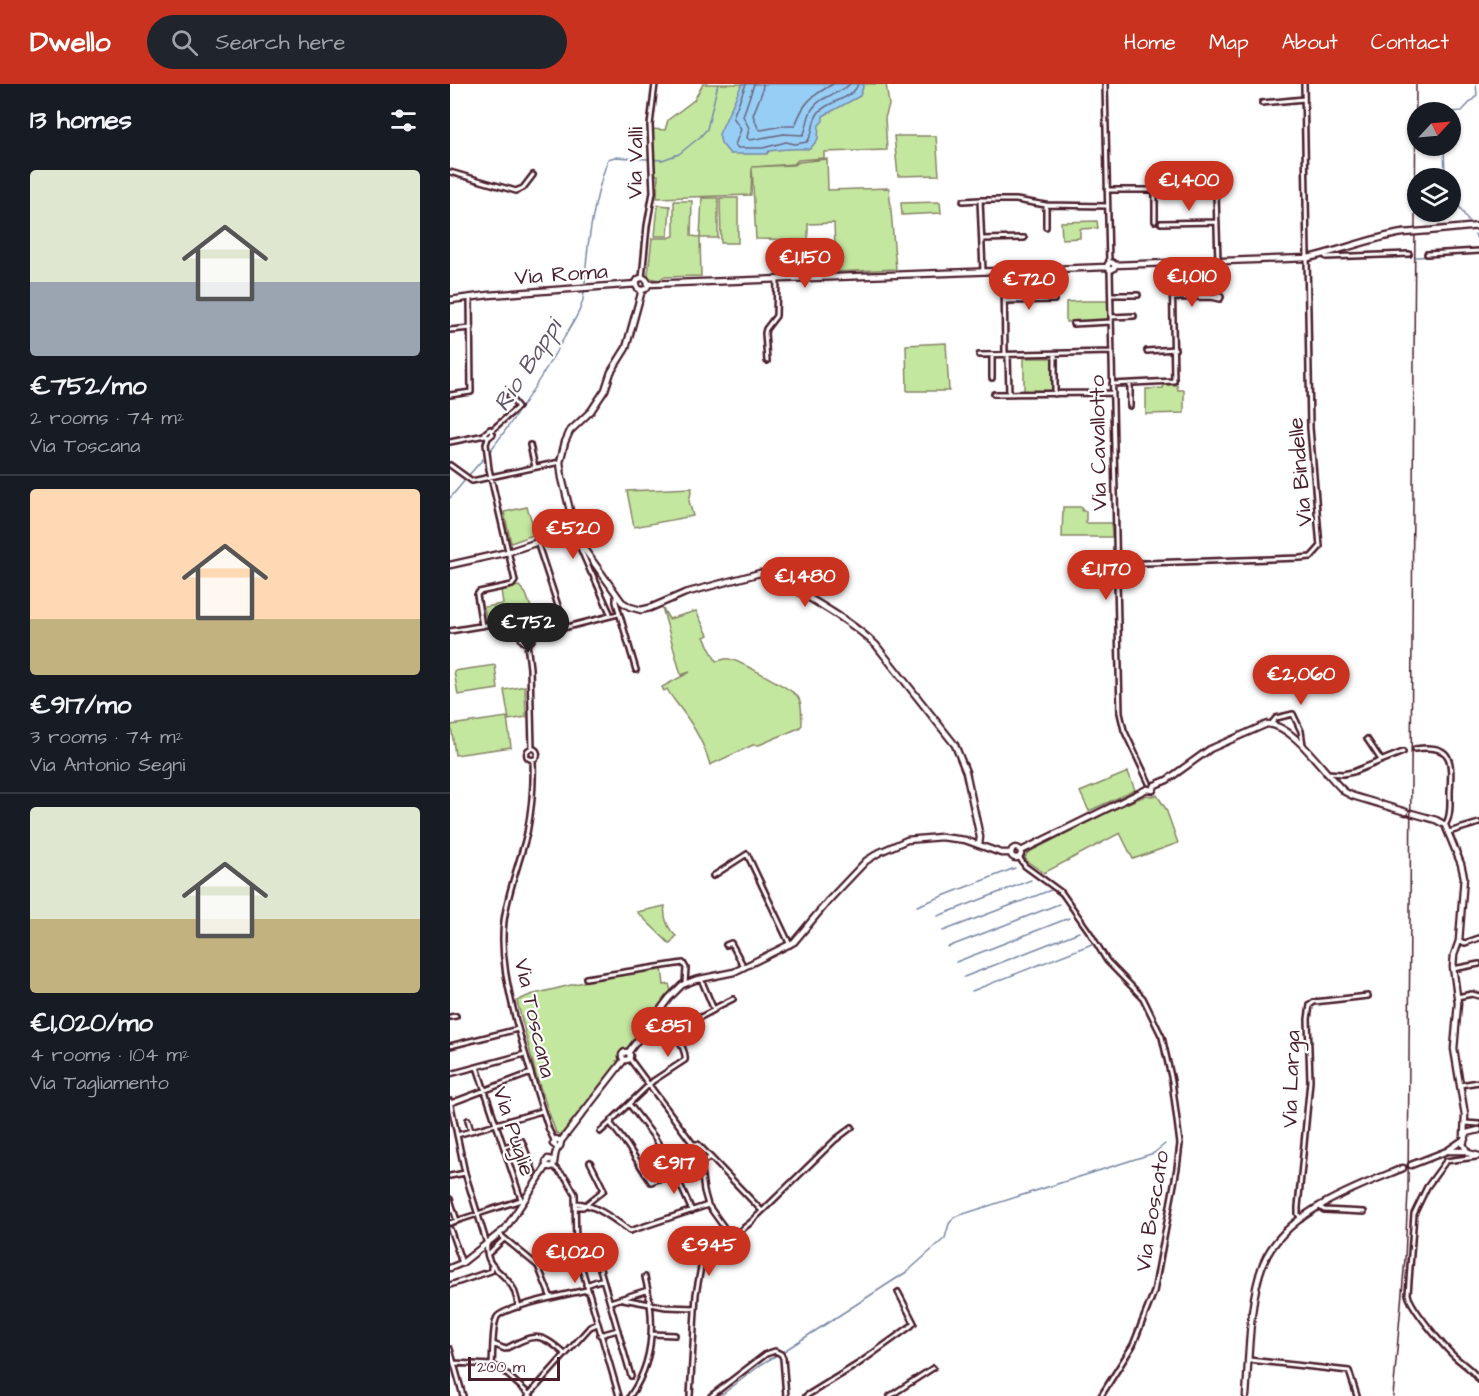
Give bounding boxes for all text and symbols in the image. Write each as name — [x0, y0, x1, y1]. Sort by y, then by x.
search box — [147, 15, 567, 69]
text: Dwello — [30, 23, 111, 62]
icon: search — [168, 26, 201, 59]
text: Search here — [216, 27, 345, 58]
text: Home — [1124, 28, 1176, 57]
text: Map — [1209, 28, 1249, 57]
text: About — [1282, 28, 1338, 57]
text: Contact — [1371, 28, 1449, 57]
text: 13 homes — [30, 102, 132, 138]
north arrow — [1407, 102, 1461, 156]
map controls — [1407, 102, 1461, 222]
icon: filters — [387, 104, 420, 137]
street label: Via Valli — [619, 127, 652, 199]
pin: €1,400 — [1140, 161, 1238, 212]
text: €1,400 — [1159, 166, 1219, 194]
button: layers — [1407, 168, 1461, 222]
icon: home — [171, 209, 279, 317]
pin: €1,150 — [756, 238, 854, 289]
text: €1,150 — [779, 243, 831, 271]
street label: Via Roma — [513, 256, 609, 293]
pin: €1,010 — [1143, 257, 1241, 308]
pin: €720 — [993, 260, 1065, 311]
text: €1,010 — [1167, 262, 1217, 290]
text: €720 — [1003, 265, 1055, 293]
water label: Rio Bappi — [485, 310, 572, 418]
text: €752/mo — [30, 368, 147, 404]
street label: Via Cavallotto — [1082, 374, 1115, 511]
text: 2 rooms · 74 m² — [30, 404, 184, 432]
street label: Via Bindelle — [1280, 416, 1321, 528]
text: Via Toscana — [30, 432, 141, 460]
pin: €520 — [537, 509, 609, 560]
text: €520 — [546, 514, 600, 542]
icon: home — [171, 528, 279, 636]
pin: €1,170 — [1057, 550, 1155, 601]
text: €1,170 — [1081, 555, 1131, 583]
pin: €1,480 — [756, 557, 854, 608]
text: €1,480 — [774, 562, 836, 590]
pin: €752 — [492, 603, 564, 654]
text: €752 — [501, 608, 555, 636]
pin: €2,060 — [1252, 655, 1350, 706]
text: €2,060 — [1267, 660, 1335, 688]
text: €917/mo — [30, 687, 132, 723]
text: 3 rooms · 74 m² — [30, 723, 183, 751]
text: Via Antonio Segni — [30, 751, 185, 779]
icon: home — [171, 846, 279, 954]
street label: Via Toscana — [506, 956, 563, 1081]
text: €1,020/mo — [30, 1005, 153, 1041]
pin: €851 — [632, 1007, 704, 1058]
text: €851 — [645, 1012, 691, 1040]
street label: Via Larga — [1274, 1029, 1310, 1129]
text: 4 rooms · 104 m² — [30, 1041, 189, 1069]
text: Via Tagliamento — [30, 1069, 169, 1097]
street label: Via Puglie — [484, 1083, 543, 1181]
pin: €917 — [638, 1144, 710, 1195]
street label: Via Boscato — [1128, 1148, 1177, 1274]
text: €917 — [653, 1149, 695, 1177]
pin: €945 — [673, 1226, 745, 1277]
text: €945 — [681, 1231, 737, 1259]
pin: €1,020 — [526, 1233, 624, 1284]
text: €1,020 — [546, 1238, 604, 1266]
scale bar — [468, 1354, 560, 1382]
text: 200 m — [477, 1356, 525, 1378]

